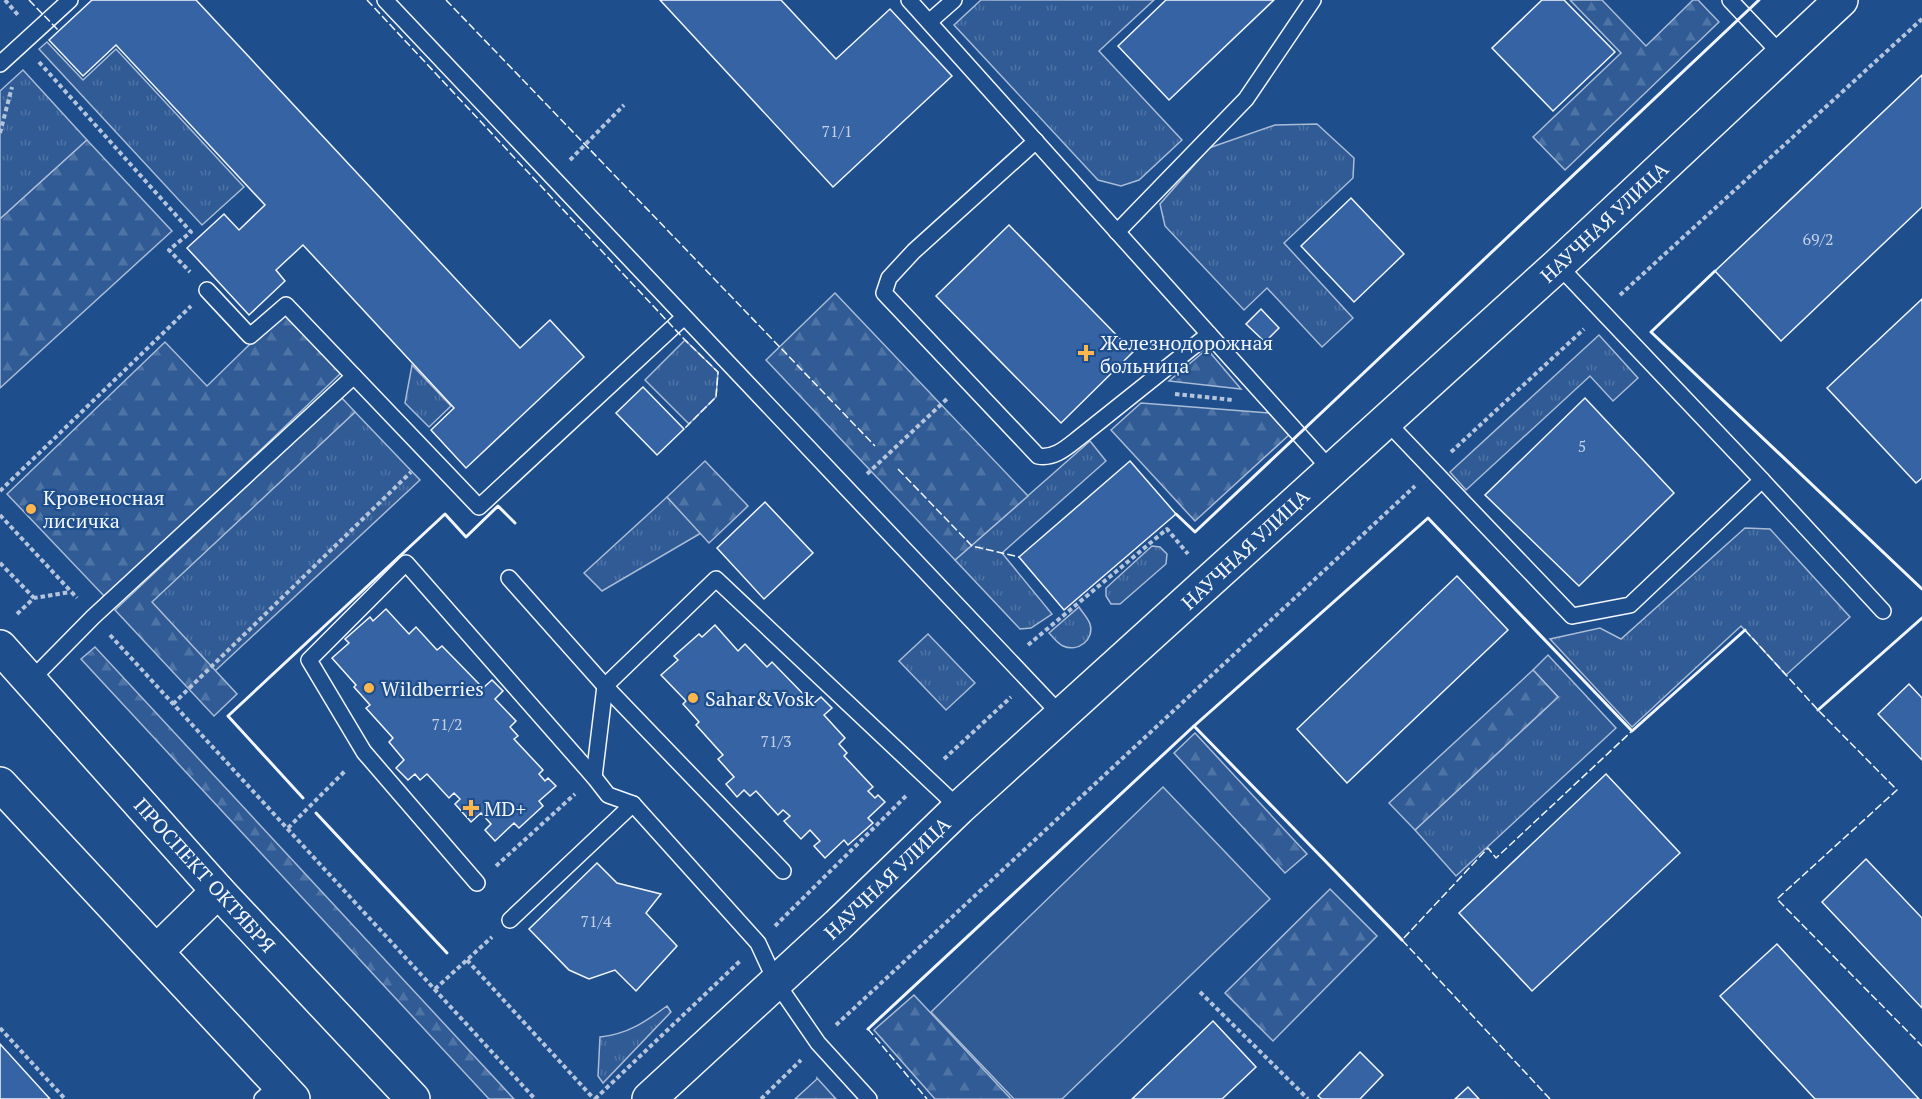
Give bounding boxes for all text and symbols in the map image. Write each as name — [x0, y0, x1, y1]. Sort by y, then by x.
house number: 71/1 — [821, 120, 853, 142]
street label: НАУЧНАЯ УЛИЦА — [1534, 155, 1674, 289]
house number: 69/2 — [1802, 228, 1834, 250]
place label: Железнодорожная больница — [1100, 329, 1273, 379]
marker: Железнодорожная больница — [1077, 344, 1095, 362]
house number: 5 — [1578, 435, 1586, 457]
street label: НАУЧНАЯ УЛИЦА — [1175, 482, 1315, 616]
place label: Кровеносная лисичка — [43, 484, 164, 534]
marker: Кровеносная лисичка — [24, 502, 38, 516]
place label: Wildberries — [381, 675, 484, 702]
marker: Wildberries — [362, 681, 376, 695]
place label: Sahar&Vosk — [705, 685, 815, 712]
marker: Sahar&Vosk — [686, 691, 700, 705]
house number: 71/2 — [431, 713, 463, 735]
house number: 71/3 — [760, 730, 792, 752]
street label: ПРОСПЕКТ ОКТЯБРЯ — [128, 792, 282, 958]
place label: MD+ — [484, 795, 526, 822]
marker: MD+ — [462, 799, 480, 817]
street label: НАУЧНАЯ УЛИЦА — [818, 810, 956, 945]
house number: 71/4 — [580, 910, 612, 932]

